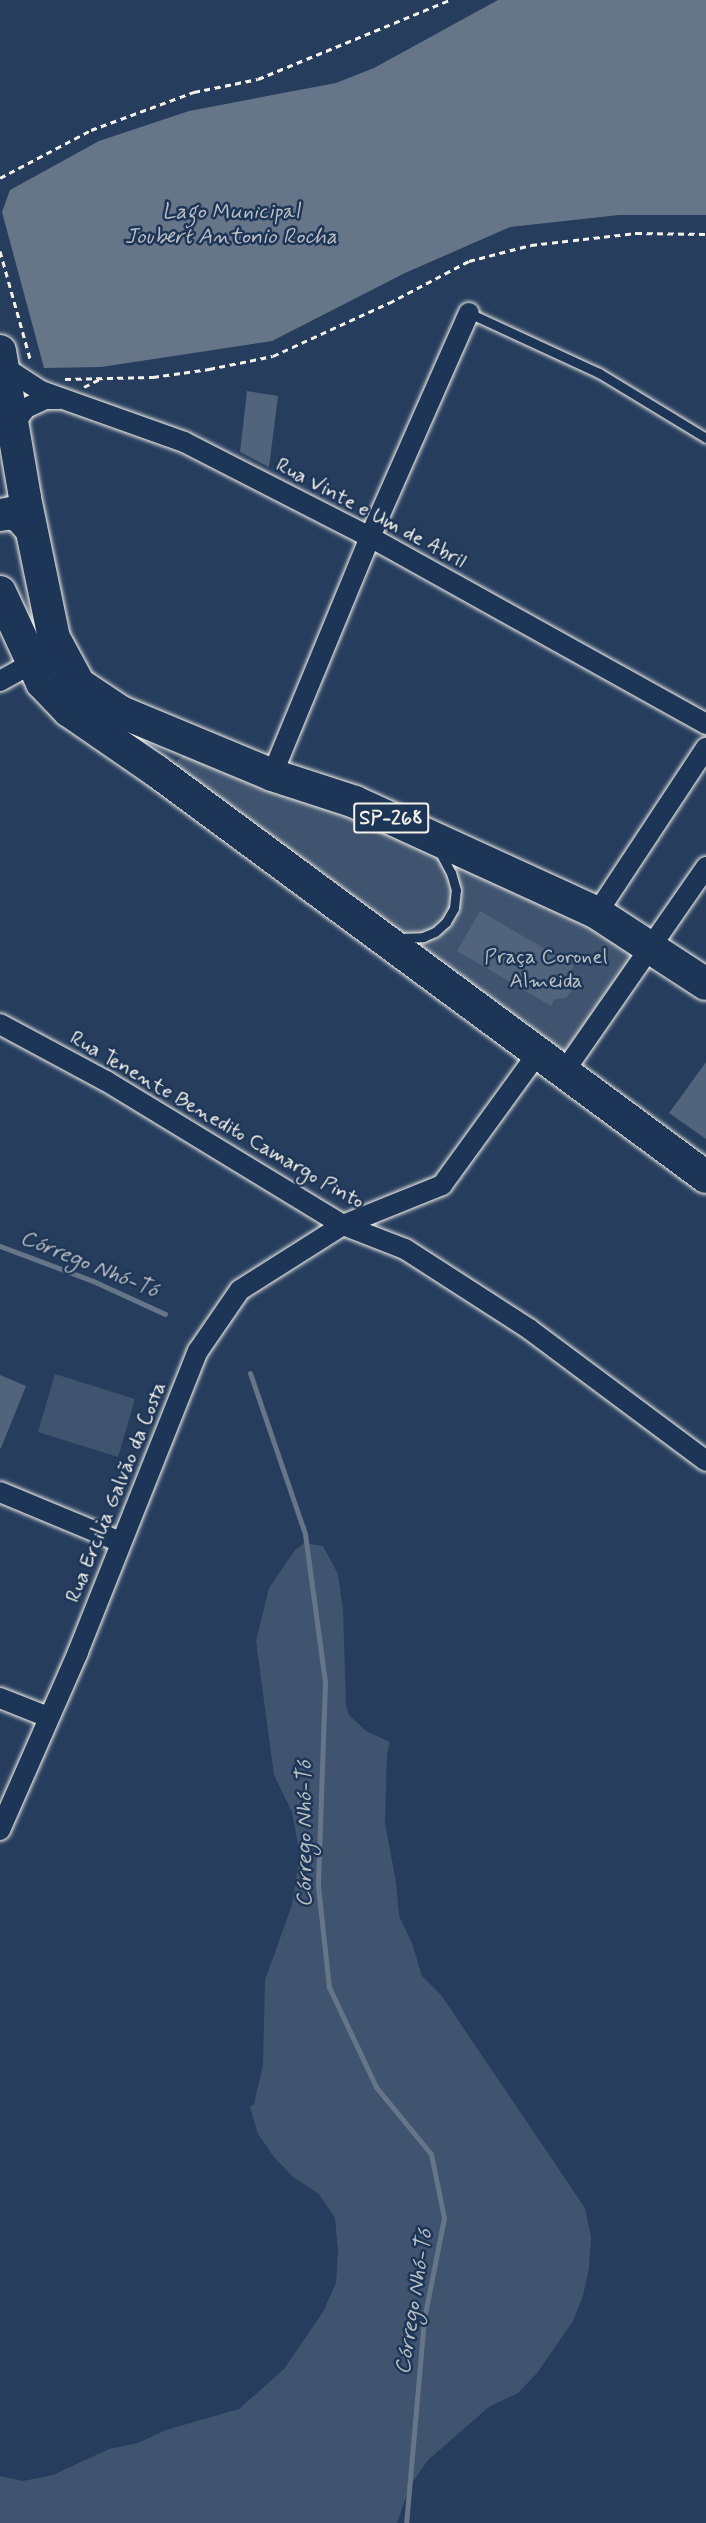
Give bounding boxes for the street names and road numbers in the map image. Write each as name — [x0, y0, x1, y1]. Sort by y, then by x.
street label: Rua Vinte e Um de Abril — [271, 452, 471, 574]
road number: SP-268 — [352, 801, 430, 835]
street label: Rua Tenente Benedito Camargo Pinto — [62, 1024, 372, 1216]
street label: Rua Ercilia Galvão da Costa — [59, 1376, 173, 1608]

